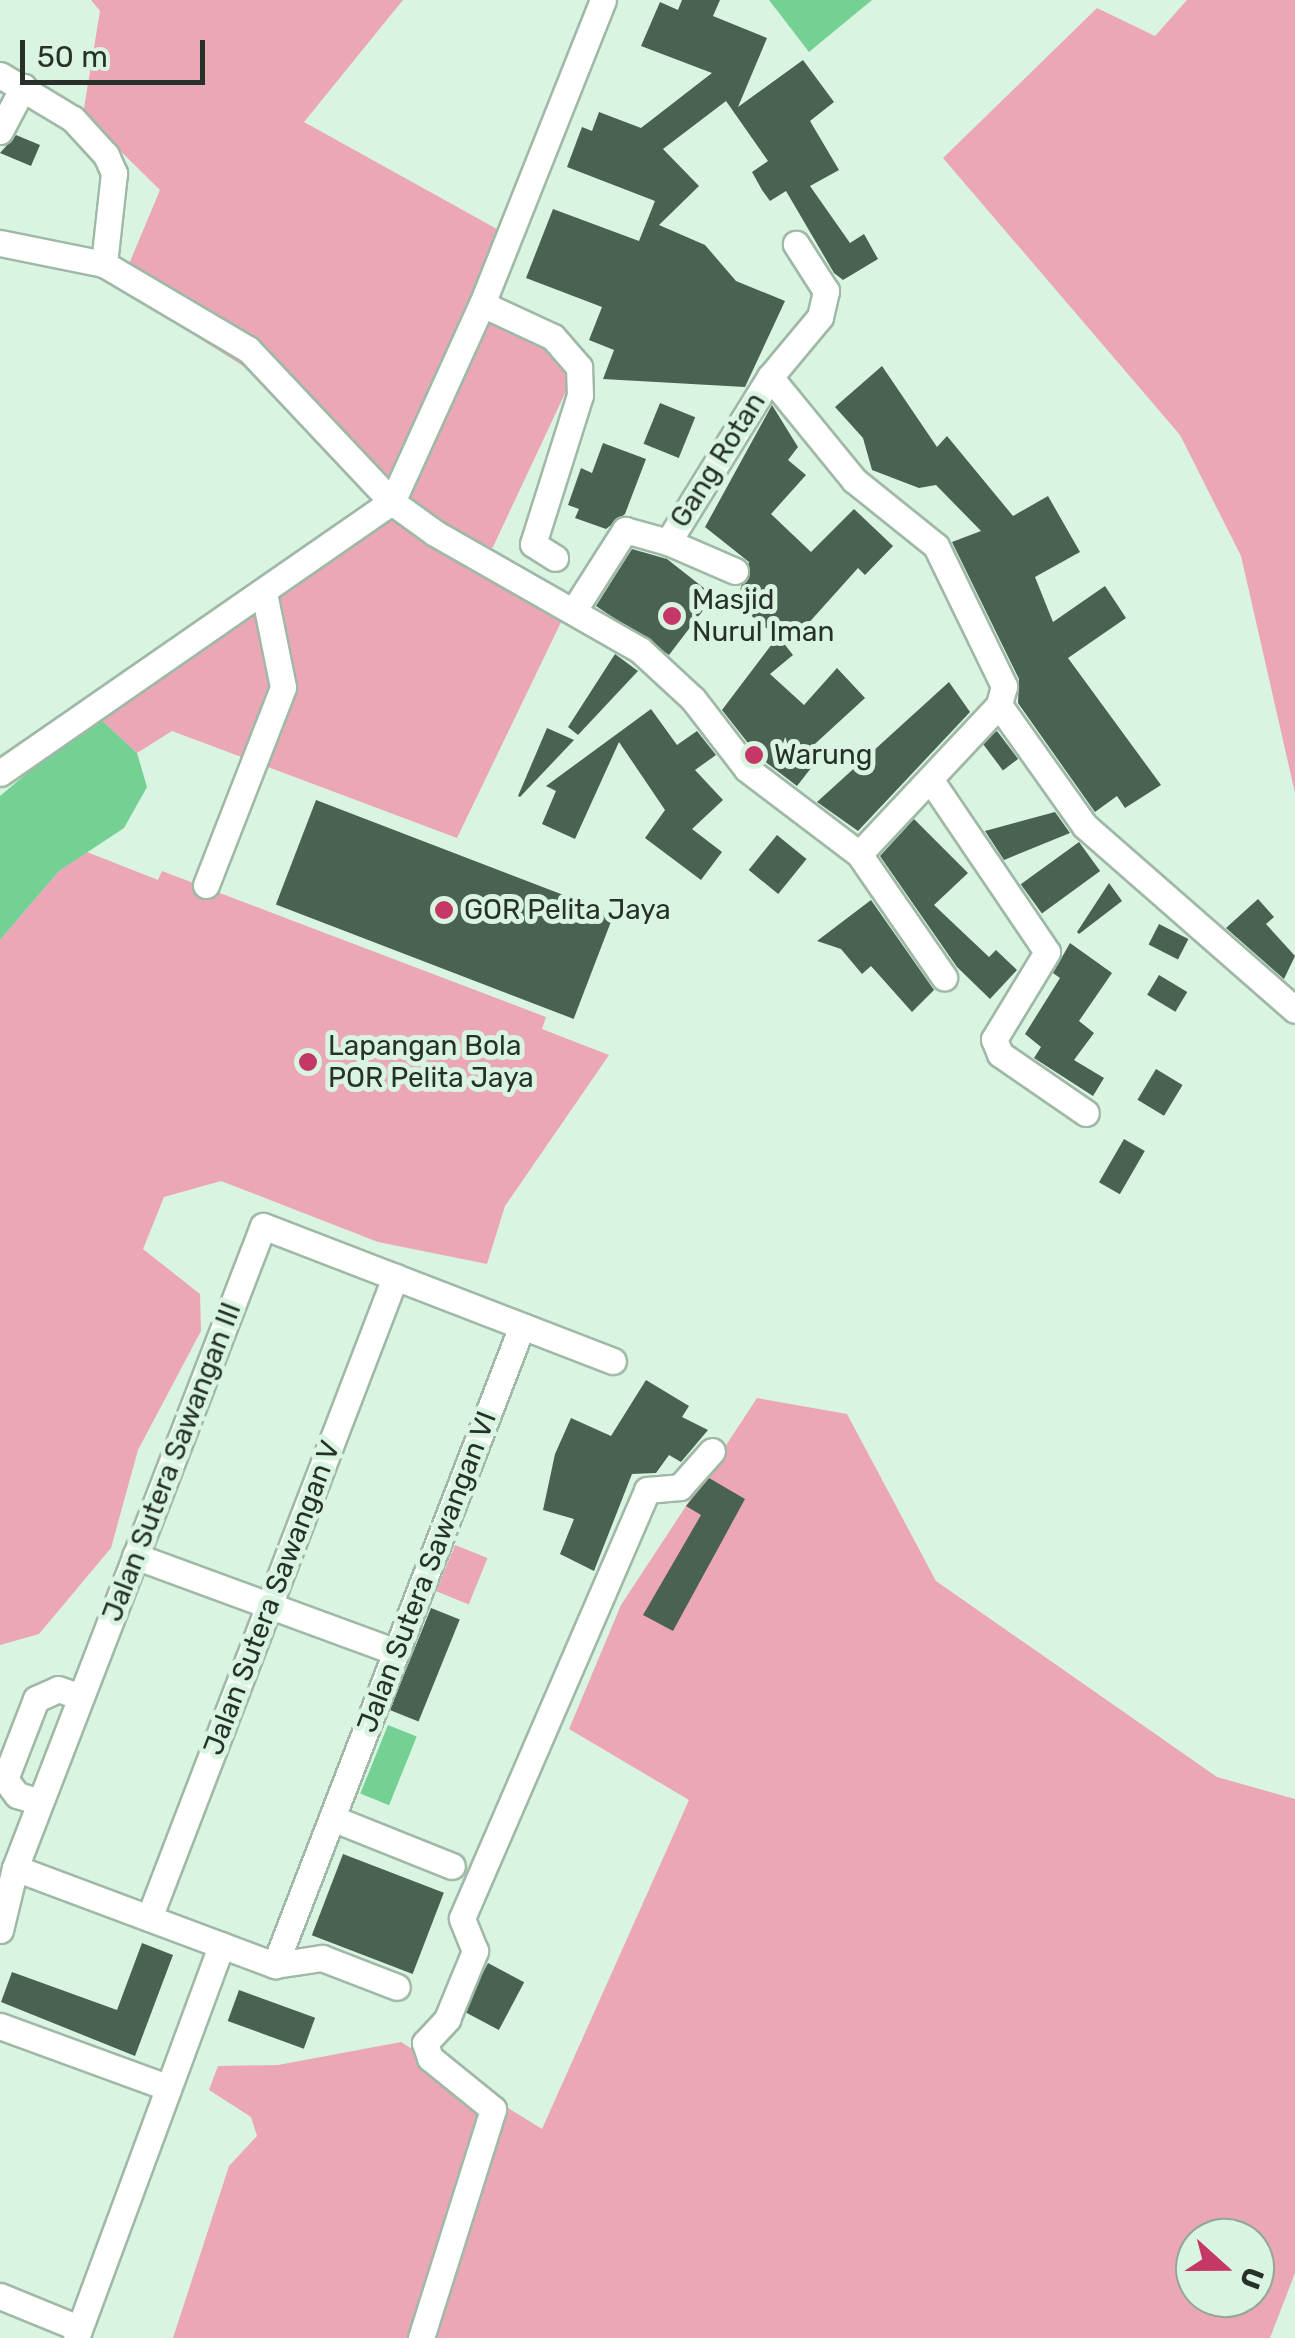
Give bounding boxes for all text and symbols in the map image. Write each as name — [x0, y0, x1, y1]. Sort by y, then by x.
scale bar — [25, 20, 210, 82]
text: 50 m — [37, 39, 108, 75]
street label: Gang Rotan — [663, 386, 773, 534]
place label: Masjid Nurul Iman — [692, 583, 834, 649]
marker: Masjid Nurul Iman — [661, 605, 683, 627]
place label: Warung — [774, 738, 872, 772]
marker: Warung — [743, 744, 765, 766]
place label: GOR Pelita Jaya — [464, 893, 671, 927]
marker: GOR Pelita Jaya — [433, 899, 455, 921]
place label: Lapangan Bola POR Pelita Jaya — [328, 1029, 534, 1095]
marker: Lapangan Bola POR Pelita Jaya — [297, 1051, 319, 1073]
street label: Jalan Sutera Sawangan III — [96, 1298, 248, 1626]
street label: Jalan Sutera Sawangan VI — [350, 1406, 504, 1738]
street label: Jalan Sutera Sawangan V — [196, 1436, 348, 1760]
north arrow — [1175, 2218, 1275, 2318]
text: U — [1233, 2263, 1271, 2294]

